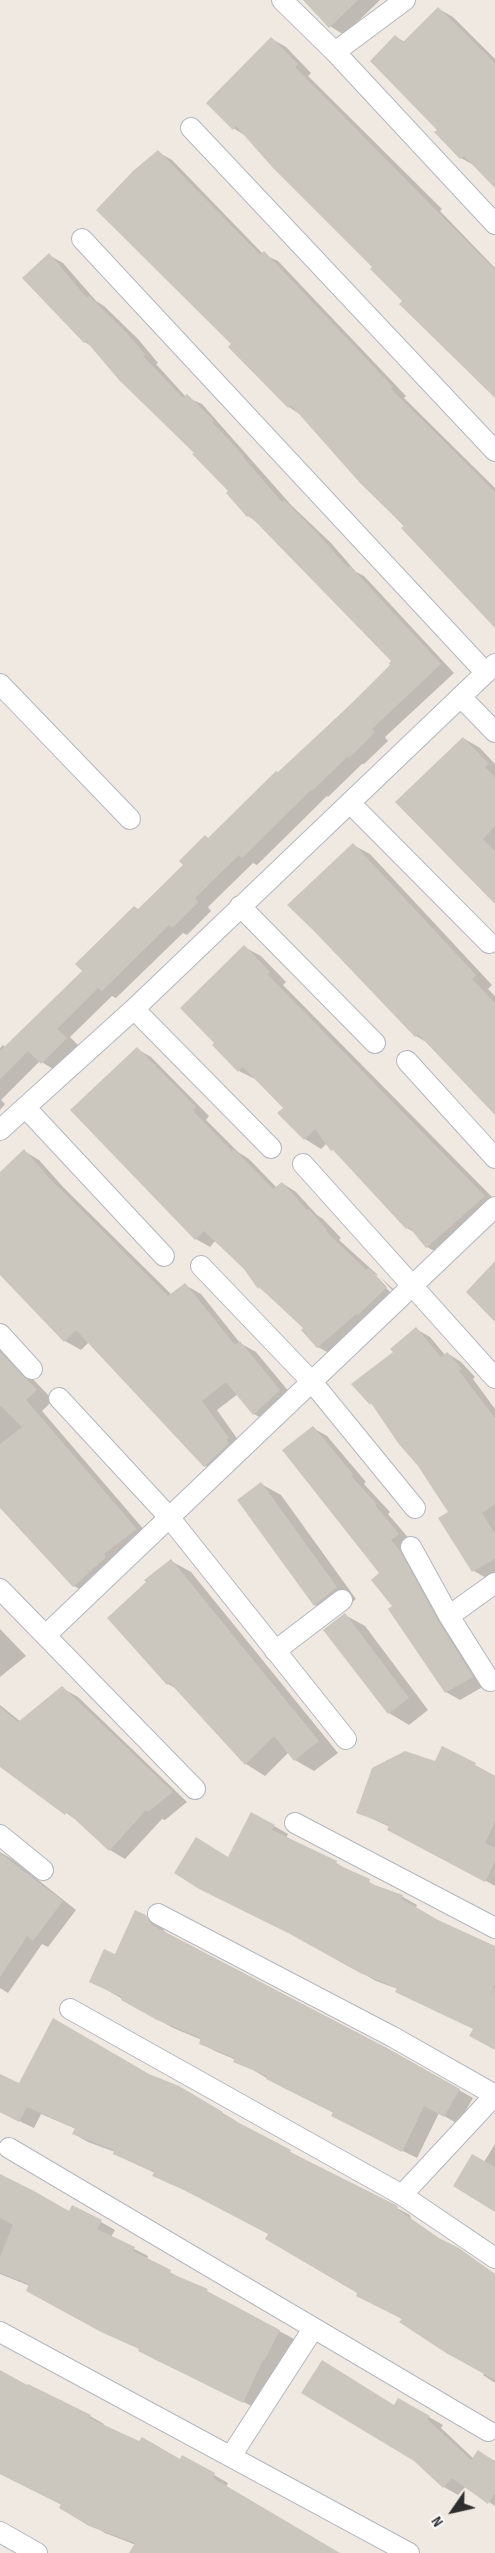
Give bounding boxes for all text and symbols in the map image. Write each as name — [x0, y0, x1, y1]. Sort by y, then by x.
north arrow — [423, 2481, 483, 2541]
text: N — [427, 2512, 448, 2530]

